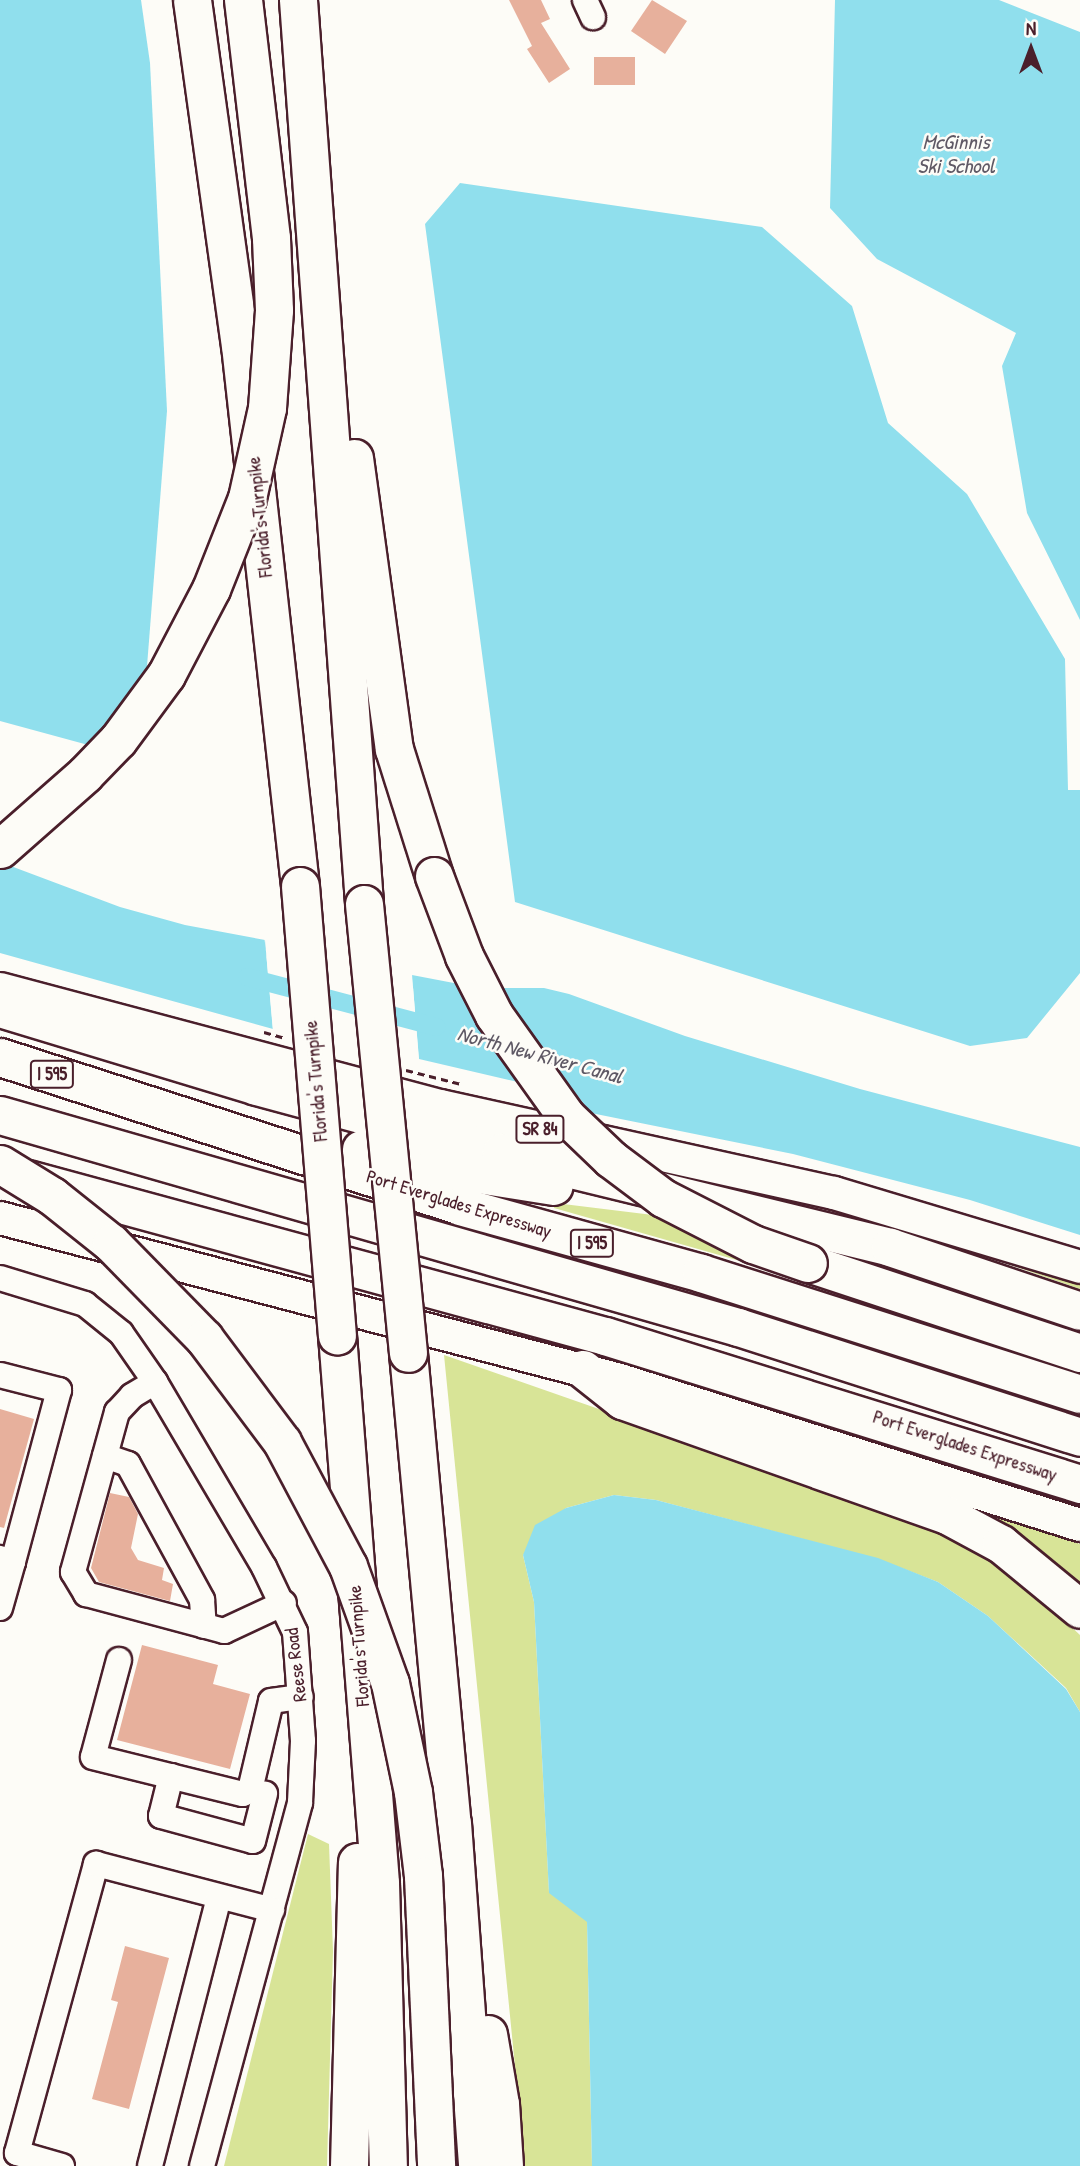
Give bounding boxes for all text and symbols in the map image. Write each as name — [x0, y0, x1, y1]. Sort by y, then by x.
north arrow — [996, 14, 1066, 84]
text: N — [1026, 15, 1036, 41]
water label: McGinnis Ski School — [917, 129, 995, 179]
street label: Florida's Turnpike — [242, 455, 278, 579]
street label: Florida's Turnpike — [299, 1020, 333, 1142]
water label: North New River Canal — [455, 1021, 625, 1089]
road number: I 595 — [29, 1059, 75, 1088]
road number: SR 84 — [514, 1114, 566, 1144]
street label: Port Everglades Expressway — [364, 1165, 554, 1243]
road number: I 595 — [569, 1228, 615, 1258]
street label: Port Everglades Expressway — [870, 1405, 1060, 1487]
street label: Florida's Turnpike — [343, 1585, 375, 1707]
street label: Reese Road — [280, 1627, 312, 1703]

